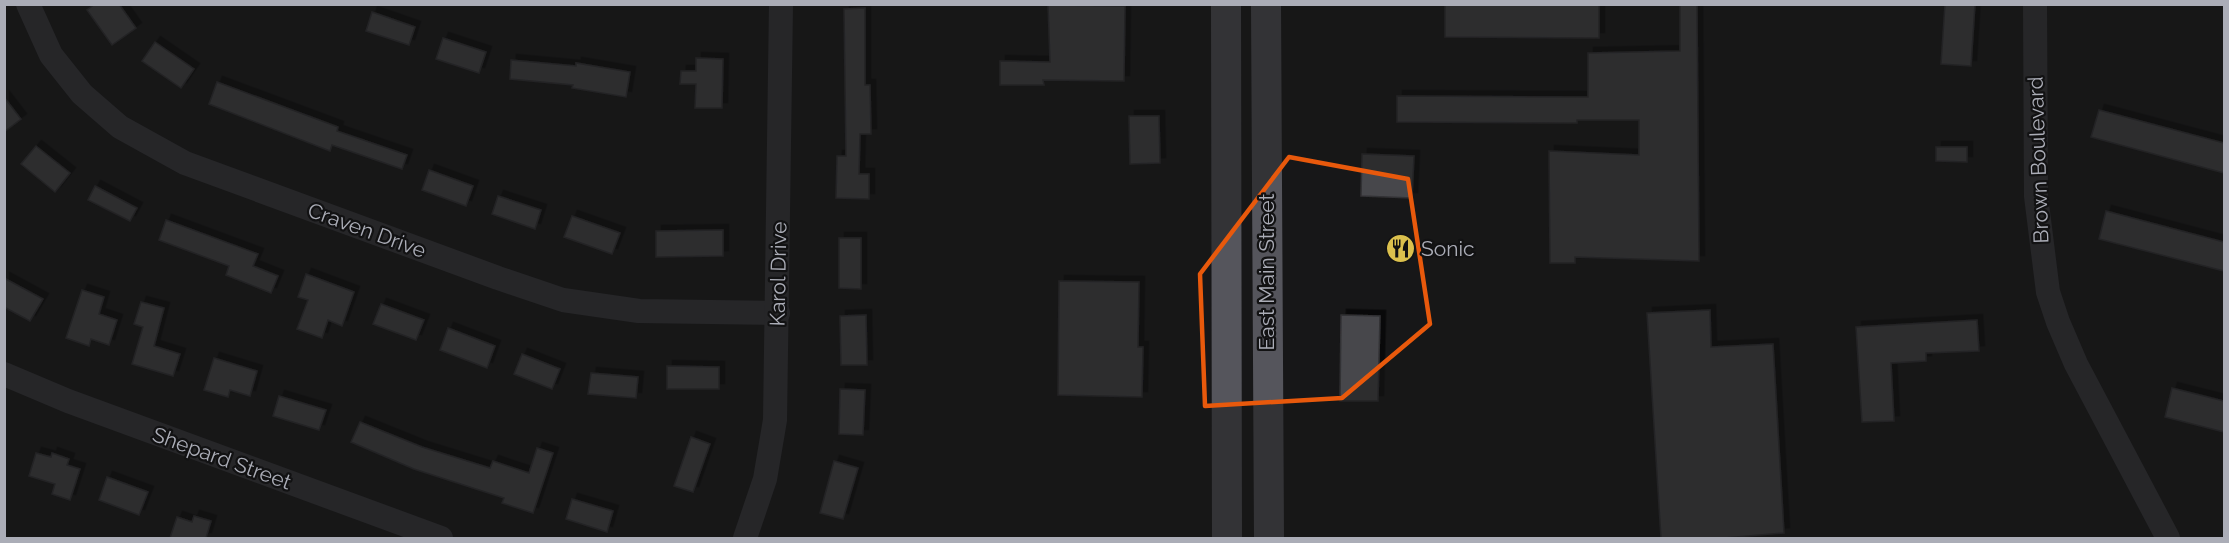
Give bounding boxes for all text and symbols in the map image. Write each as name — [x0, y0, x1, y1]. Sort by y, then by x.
street label: Brown Boulevard — [2023, 76, 2053, 244]
street label: East Main Street — [1254, 194, 1279, 350]
street label: Craven Drive — [305, 197, 429, 263]
street label: Karol Drive — [765, 221, 791, 327]
restaurant icon: Sonic — [1384, 232, 1416, 264]
place label: Sonic — [1421, 236, 1475, 261]
street label: Shepard Street — [149, 421, 295, 495]

